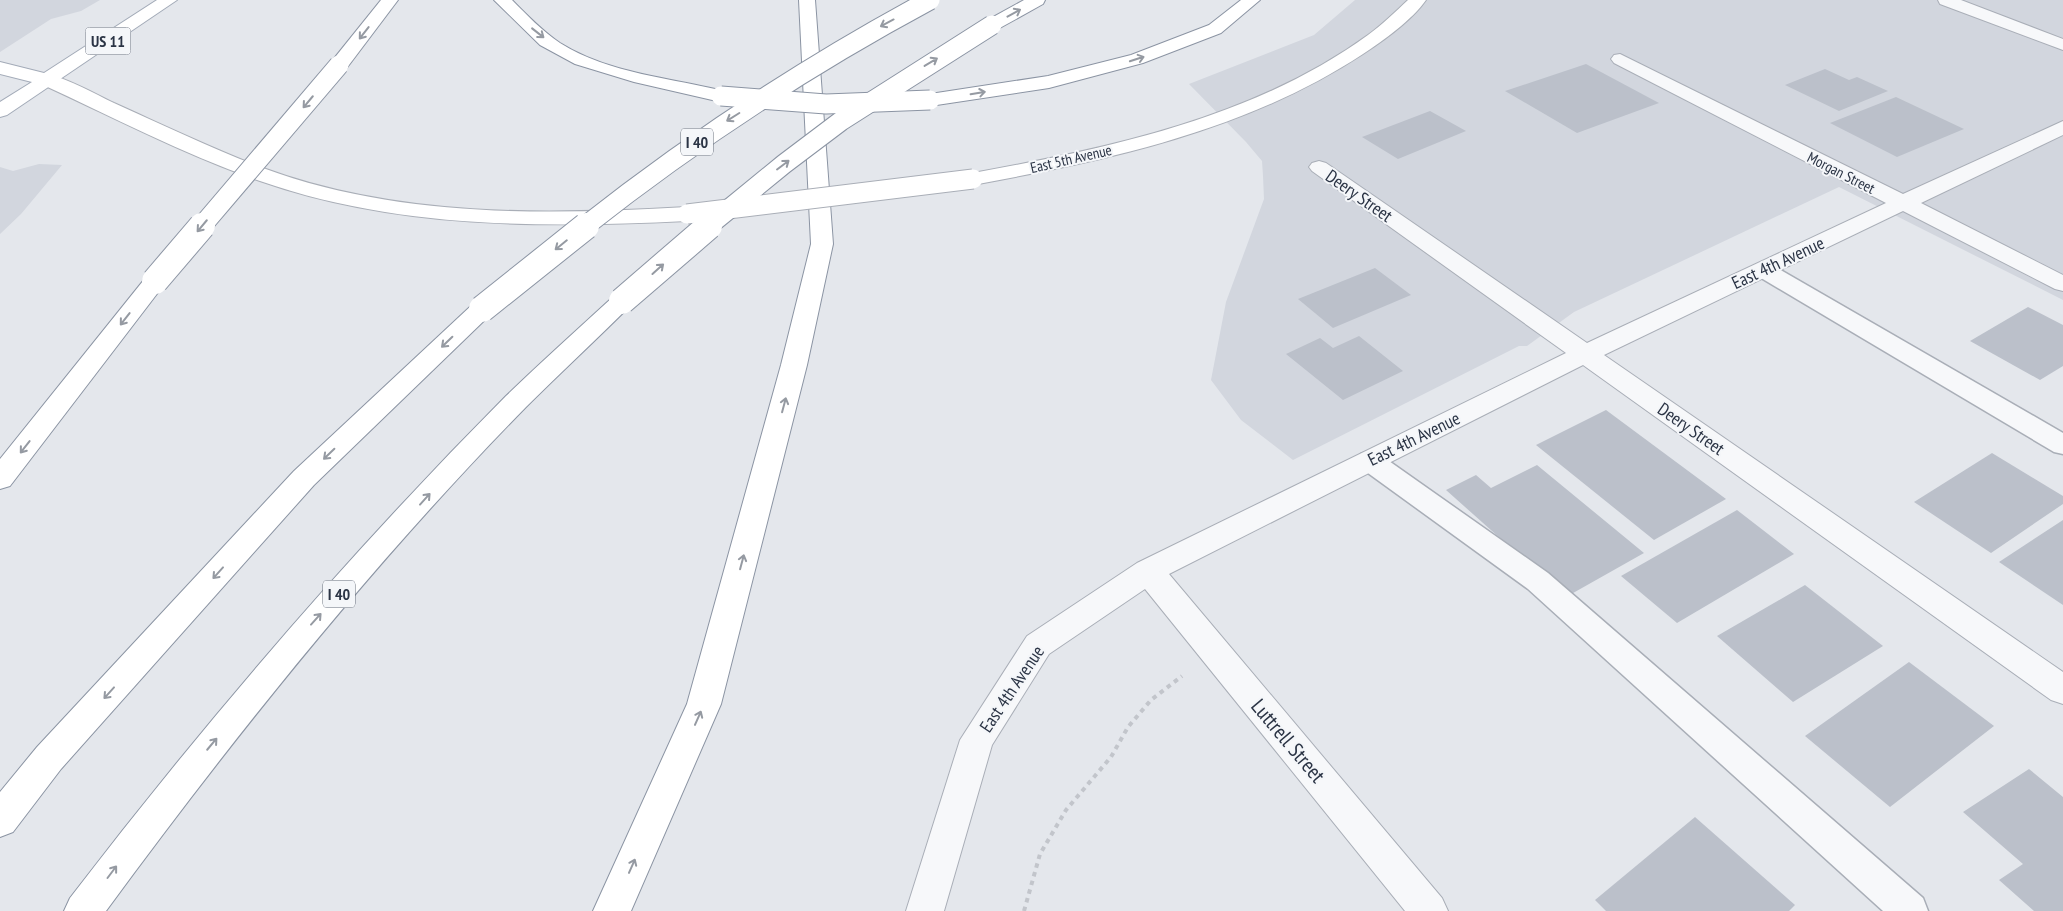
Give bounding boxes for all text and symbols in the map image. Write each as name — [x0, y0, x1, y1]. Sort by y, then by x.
one-way arrow — [1006, 7, 1021, 17]
one-way arrow — [880, 19, 895, 28]
one-way arrow — [359, 26, 370, 39]
road number: US 11 — [86, 27, 130, 54]
one-way arrow — [531, 27, 544, 38]
one-way arrow — [1128, 53, 1144, 63]
one-way arrow — [923, 57, 937, 67]
one-way arrow — [970, 88, 986, 98]
one-way arrow — [302, 96, 313, 109]
one-way arrow — [727, 112, 741, 122]
road number: I 40 — [681, 128, 713, 156]
street label: East 5th Avenue — [1028, 140, 1113, 177]
street label: Morgan Street — [1804, 147, 1878, 198]
one-way arrow — [776, 160, 790, 170]
street label: Deery Street — [1321, 164, 1397, 227]
one-way arrow — [197, 219, 208, 232]
street label: East 4th Avenue — [1728, 231, 1828, 294]
one-way arrow — [555, 240, 568, 251]
one-way arrow — [652, 263, 665, 275]
one-way arrow — [120, 312, 131, 325]
one-way arrow — [441, 336, 453, 348]
one-way arrow — [780, 397, 789, 413]
street label: Deery Street — [1653, 397, 1729, 460]
street label: East 4th Avenue — [1364, 406, 1464, 471]
one-way arrow — [19, 440, 30, 453]
one-way arrow — [323, 448, 335, 460]
one-way arrow — [419, 492, 431, 505]
one-way arrow — [738, 554, 747, 570]
one-way arrow — [212, 566, 224, 579]
road number: I 40 — [323, 580, 355, 608]
one-way arrow — [311, 613, 322, 626]
street label: East 4th Avenue — [974, 641, 1049, 736]
one-way arrow — [103, 686, 115, 699]
street label: Luttrell Street — [1246, 693, 1331, 788]
one-way arrow — [693, 711, 703, 726]
one-way arrow — [207, 738, 218, 751]
one-way arrow — [627, 859, 637, 874]
one-way arrow — [107, 865, 117, 879]

